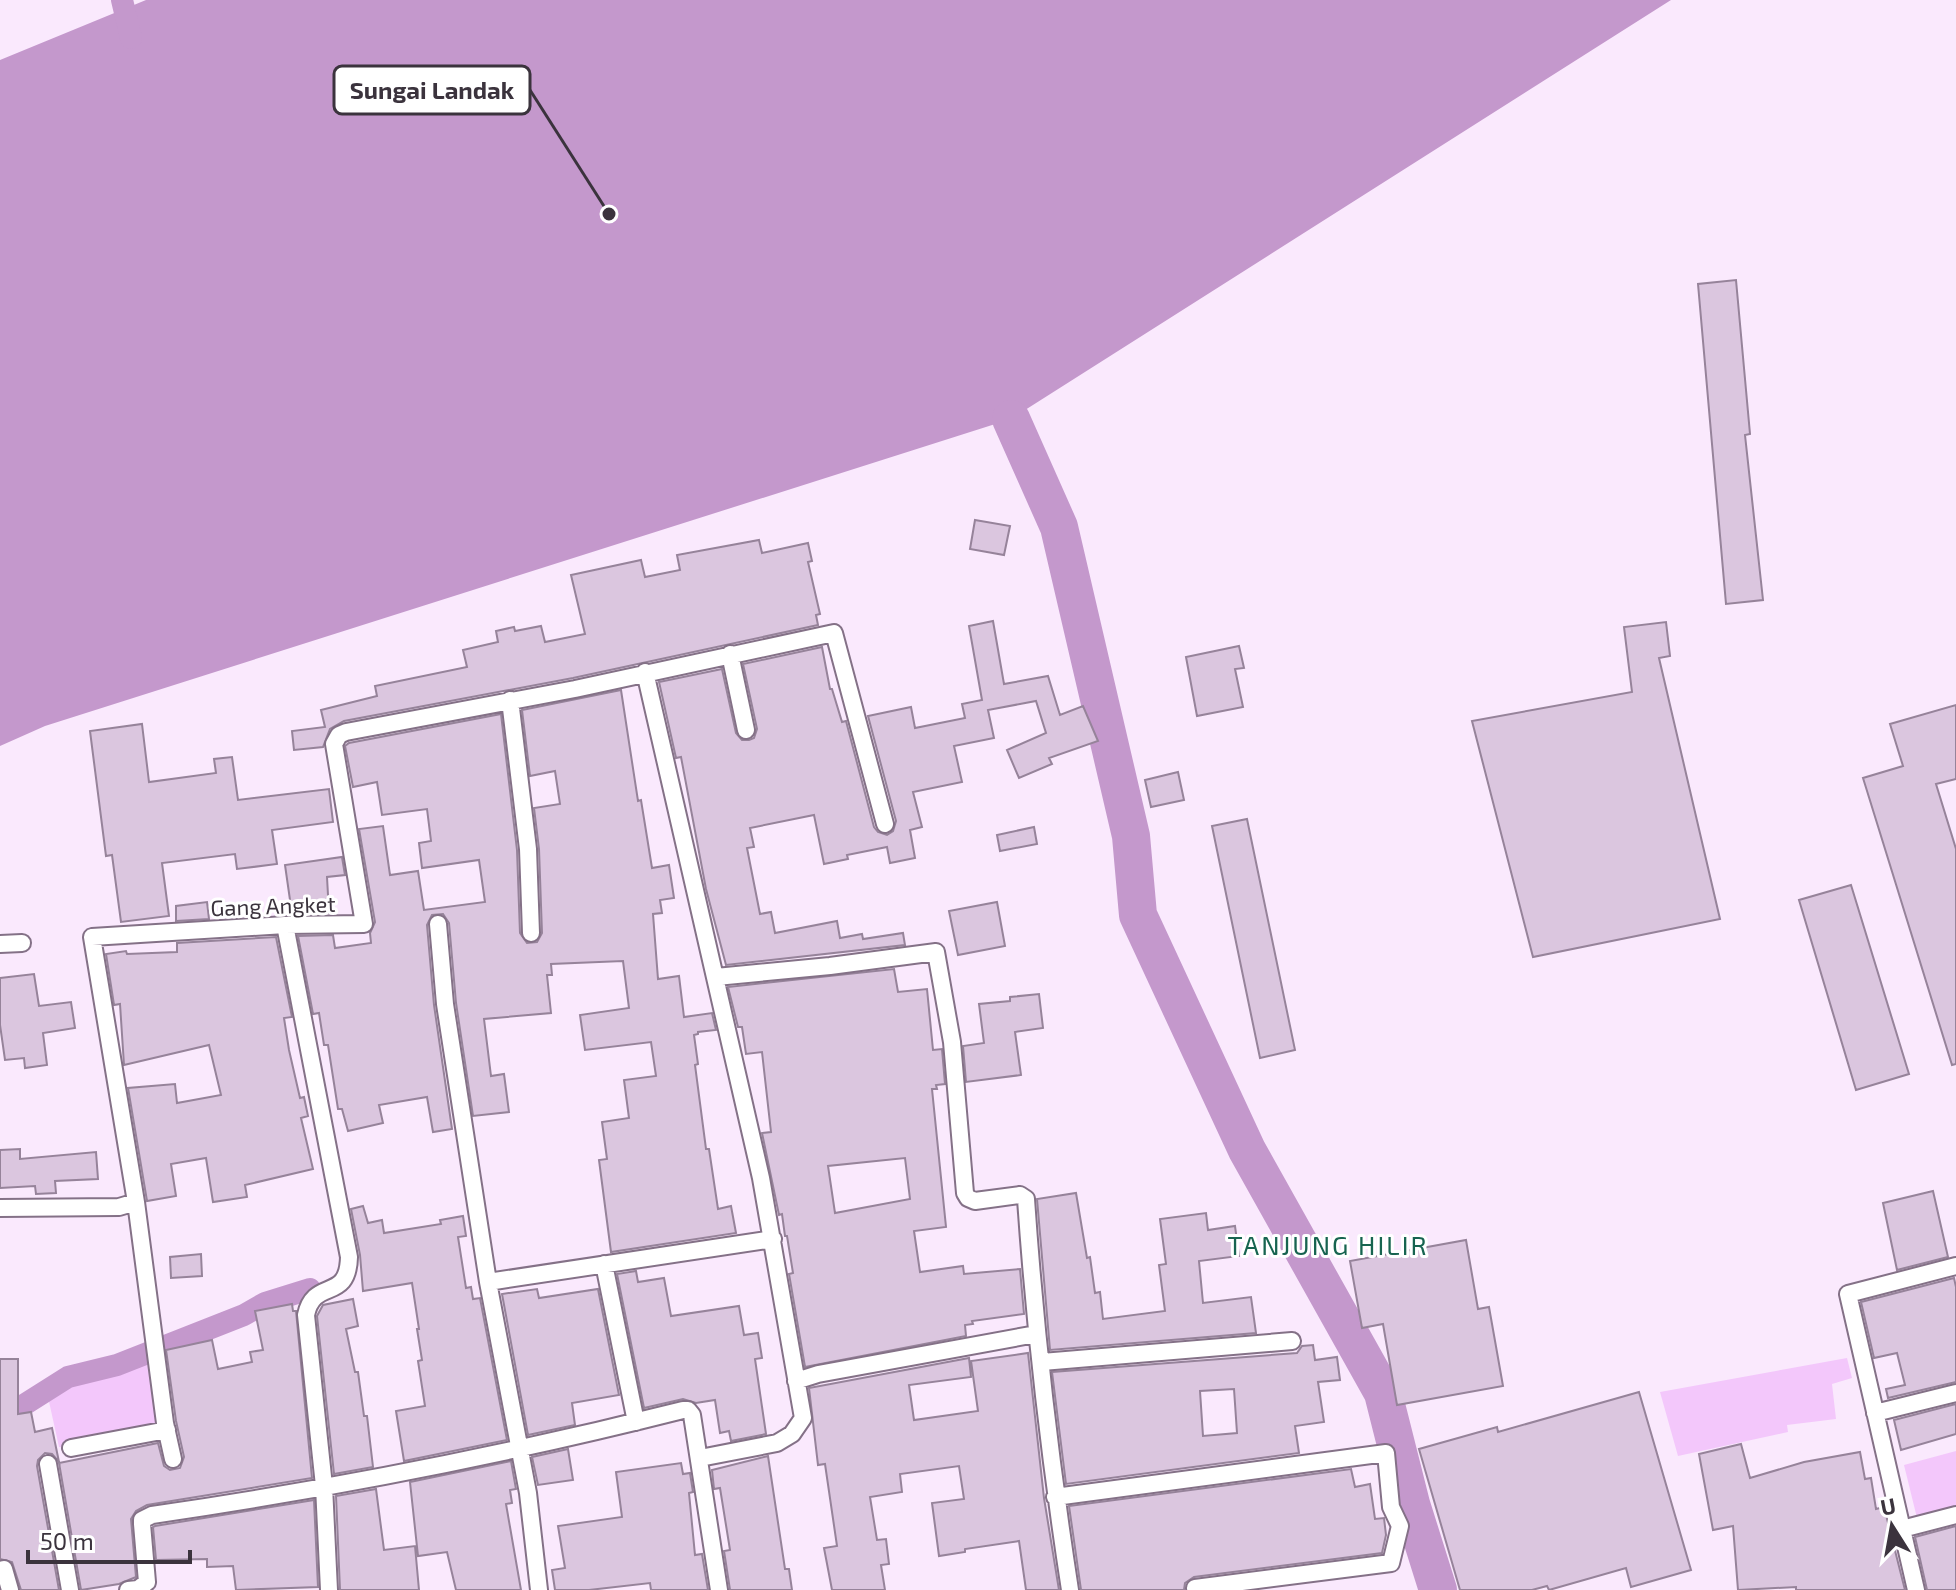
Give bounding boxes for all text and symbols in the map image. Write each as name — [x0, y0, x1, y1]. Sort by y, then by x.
callout: Sungai Landak — [334, 66, 530, 114]
text: Sungai Landak — [350, 75, 515, 104]
street label: Gang Angket — [210, 890, 336, 920]
district label: TANJUNG HILIR — [1227, 1229, 1429, 1260]
north arrow — [1852, 1486, 1932, 1566]
text: U — [1878, 1491, 1898, 1520]
scale bar — [28, 1514, 190, 1564]
text: 50 m — [40, 1526, 94, 1555]

